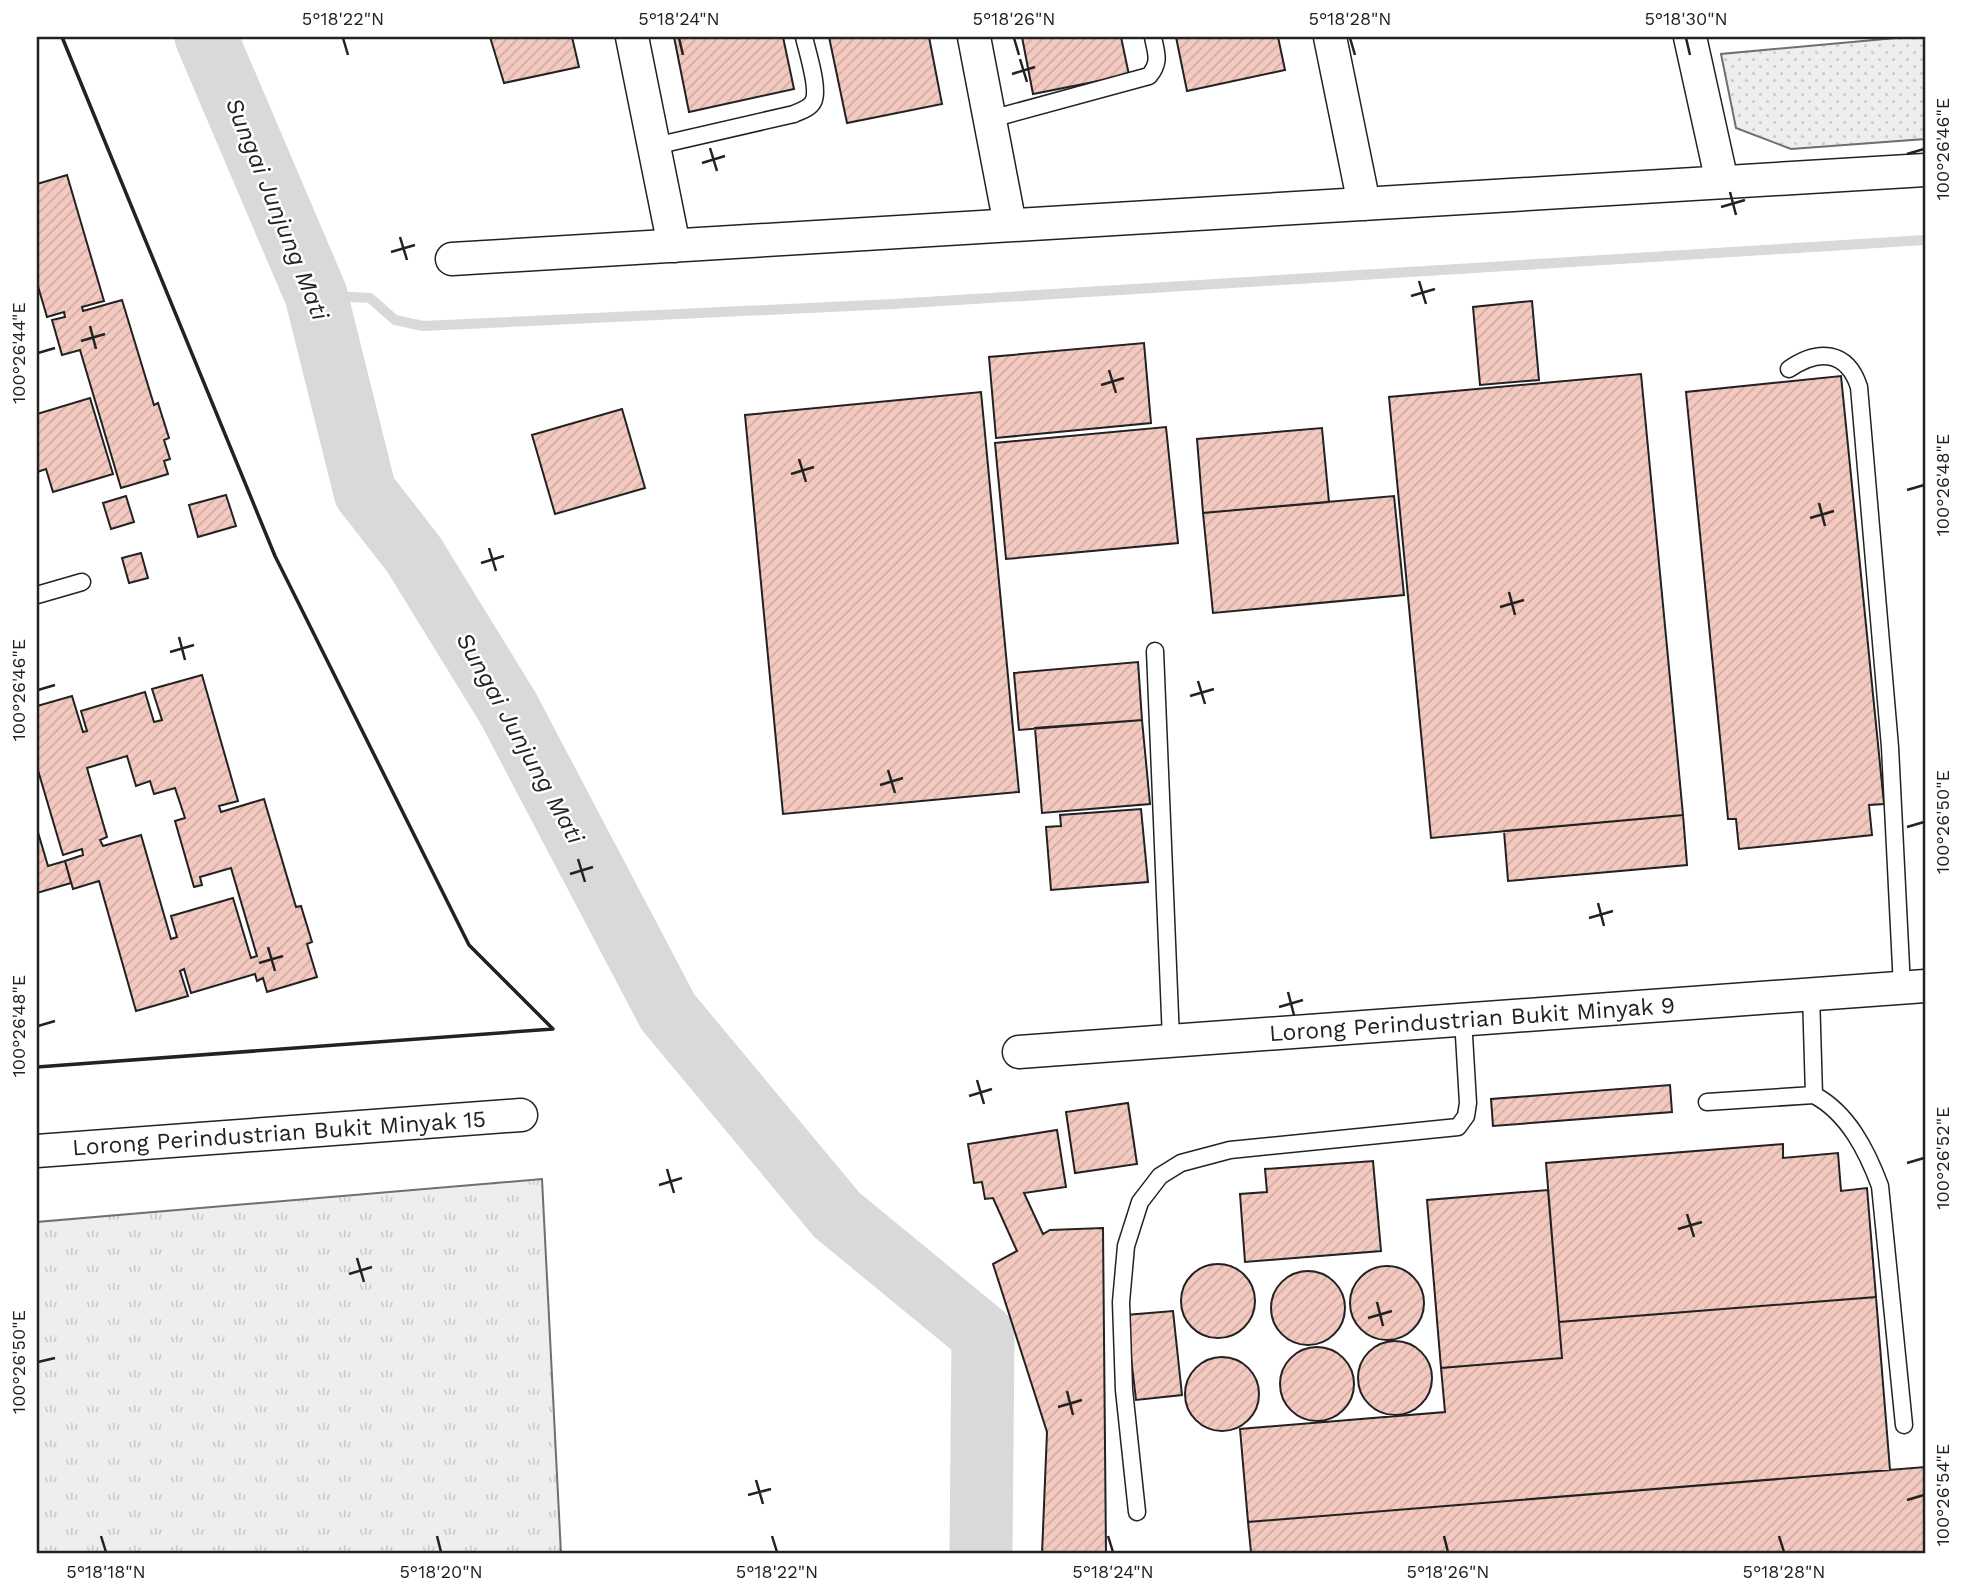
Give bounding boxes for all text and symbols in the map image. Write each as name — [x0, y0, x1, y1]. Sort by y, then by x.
text: 5°18'22"N — [302, 8, 384, 29]
text: 5°18'24"N — [638, 8, 720, 29]
text: 5°18'26"N — [973, 8, 1055, 29]
text: 5°18'28"N — [1308, 8, 1392, 29]
text: 5°18'30"N — [1644, 8, 1728, 29]
water label: Sungai Junjung Mati — [220, 94, 335, 325]
text: 100°26'46"E — [1932, 98, 1953, 200]
text: 100°26'44"E — [8, 302, 29, 404]
text: 100°26'48"E — [1932, 434, 1953, 536]
water label: Sungai Junjung Mati — [450, 628, 590, 849]
text: 100°26'46"E — [8, 639, 29, 741]
text: 100°26'50"E — [1932, 770, 1953, 874]
text: 100°26'48"E — [8, 975, 29, 1077]
street label: Lorong Perindustrian Bukit Minyak 9 — [1268, 992, 1676, 1047]
street label: Lorong Perindustrian Bukit Minyak 15 — [71, 1106, 487, 1161]
text: 100°26'52"E — [1932, 1106, 1953, 1210]
text: 100°26'50"E — [8, 1310, 29, 1414]
text: 100°26'54"E — [1932, 1444, 1953, 1546]
text: 5°18'18"N — [66, 1561, 146, 1582]
text: 5°18'20"N — [399, 1561, 483, 1582]
text: 5°18'22"N — [736, 1561, 818, 1582]
text: 5°18'24"N — [1072, 1561, 1154, 1582]
text: 5°18'26"N — [1407, 1561, 1489, 1582]
text: 5°18'28"N — [1742, 1561, 1826, 1582]

